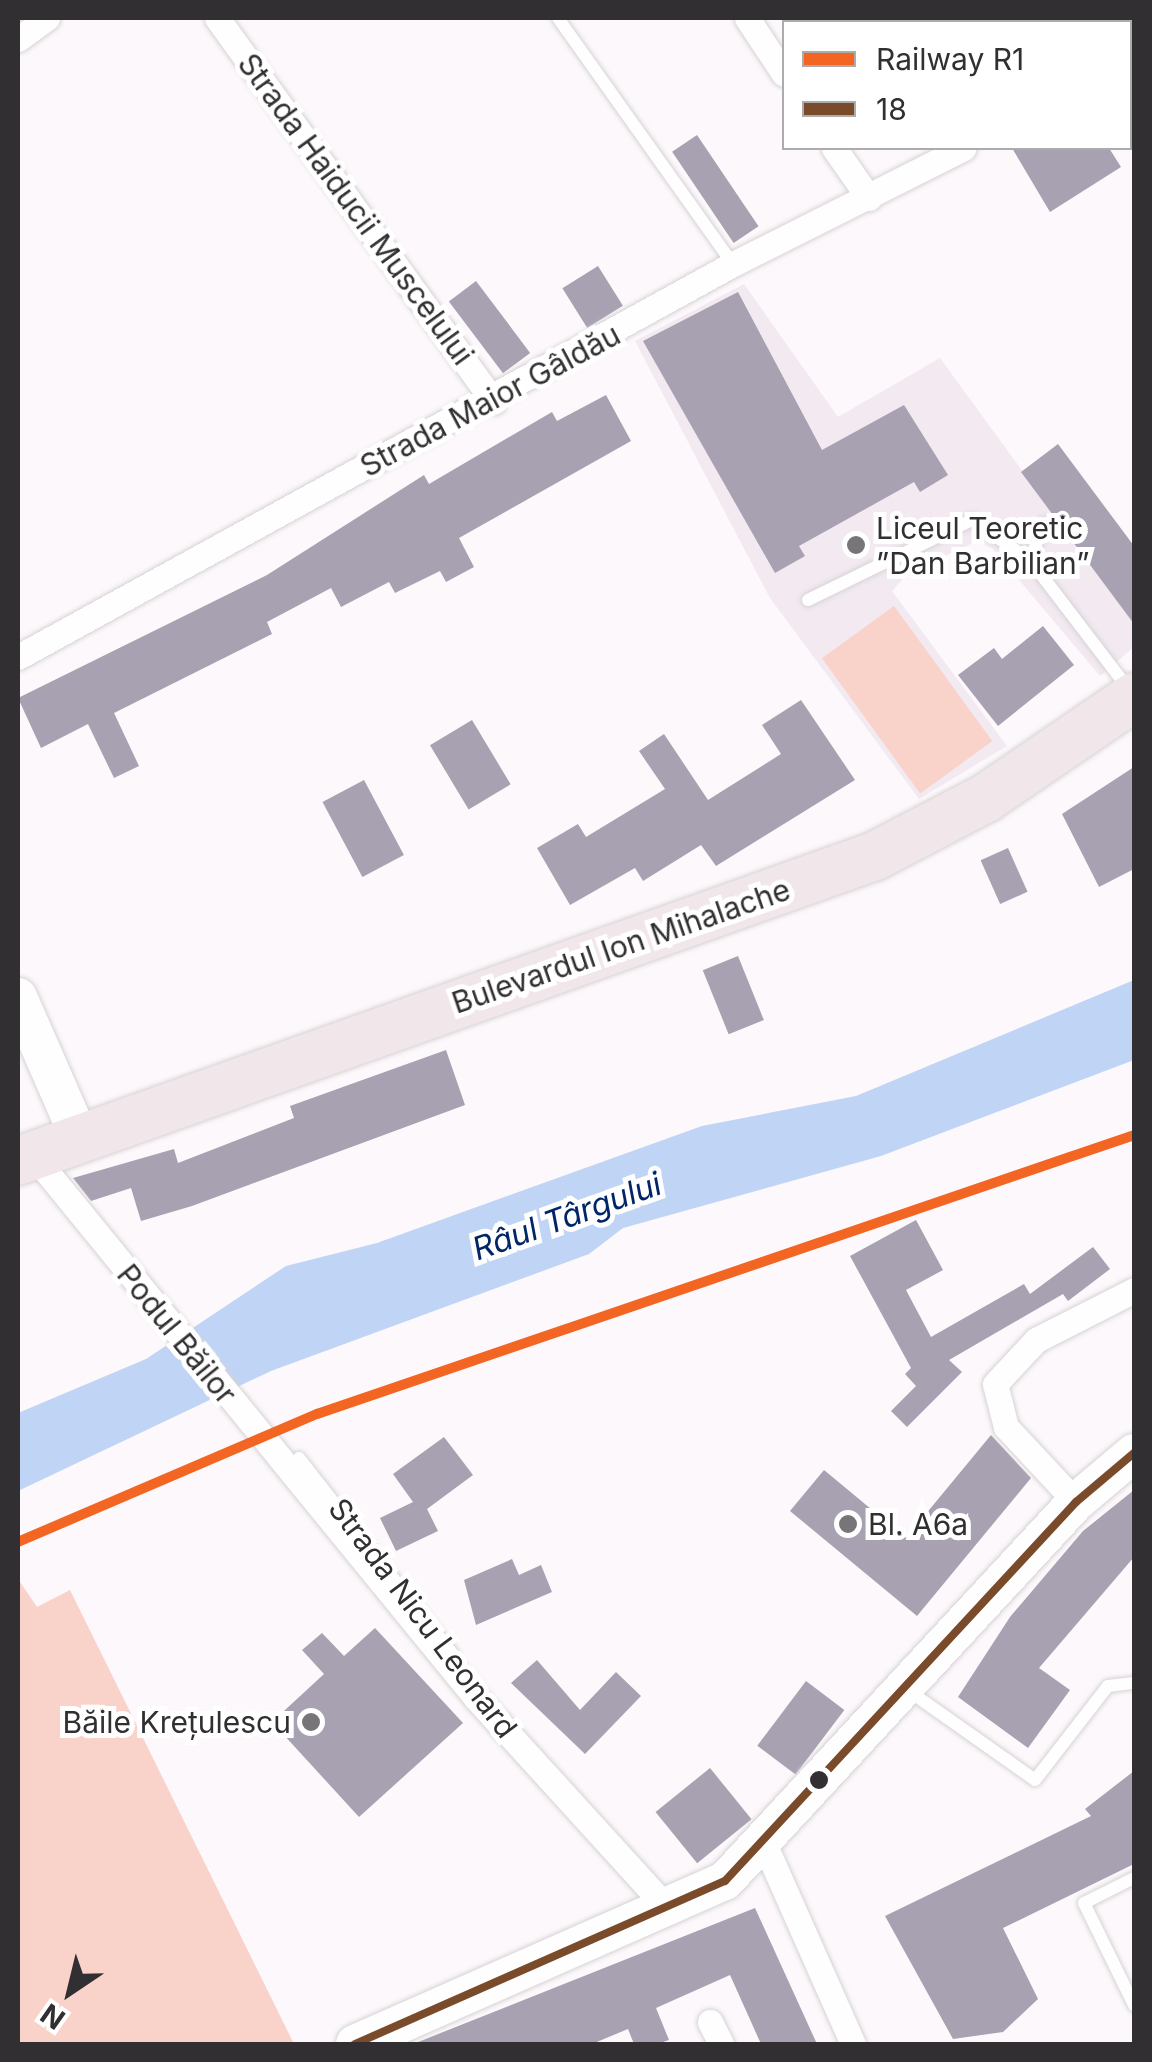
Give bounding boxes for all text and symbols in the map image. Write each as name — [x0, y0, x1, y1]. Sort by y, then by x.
legend — [782, 20, 1132, 150]
text: Railway R1 — [876, 41, 1024, 77]
street label: Strada Haiducii Muscelului — [231, 46, 481, 372]
text: 18 — [876, 91, 907, 127]
street label: Strada Maior Gâldău — [354, 316, 626, 484]
place label: Liceul Teoretic ”Dan Barbilian” — [876, 510, 1089, 580]
marker: Liceul Teoretic ”Dan Barbilian” — [845, 534, 867, 556]
street label: Bulevardul Ion Mihalache — [447, 871, 795, 1021]
water label: Râul Târgului — [467, 1165, 667, 1269]
street label: Podul Băilor — [110, 1257, 244, 1411]
street label: Strada Nicu Leonard — [321, 1491, 525, 1745]
place label: Bl. A6a — [868, 1506, 968, 1542]
marker: Bl. A6a — [837, 1513, 859, 1535]
place label: Băile Krețulescu — [63, 1704, 291, 1740]
marker: Băile Krețulescu — [300, 1711, 322, 1733]
unlabelled marker — [809, 1770, 829, 1790]
north arrow — [20, 1942, 120, 2042]
text: N — [34, 1997, 71, 2037]

